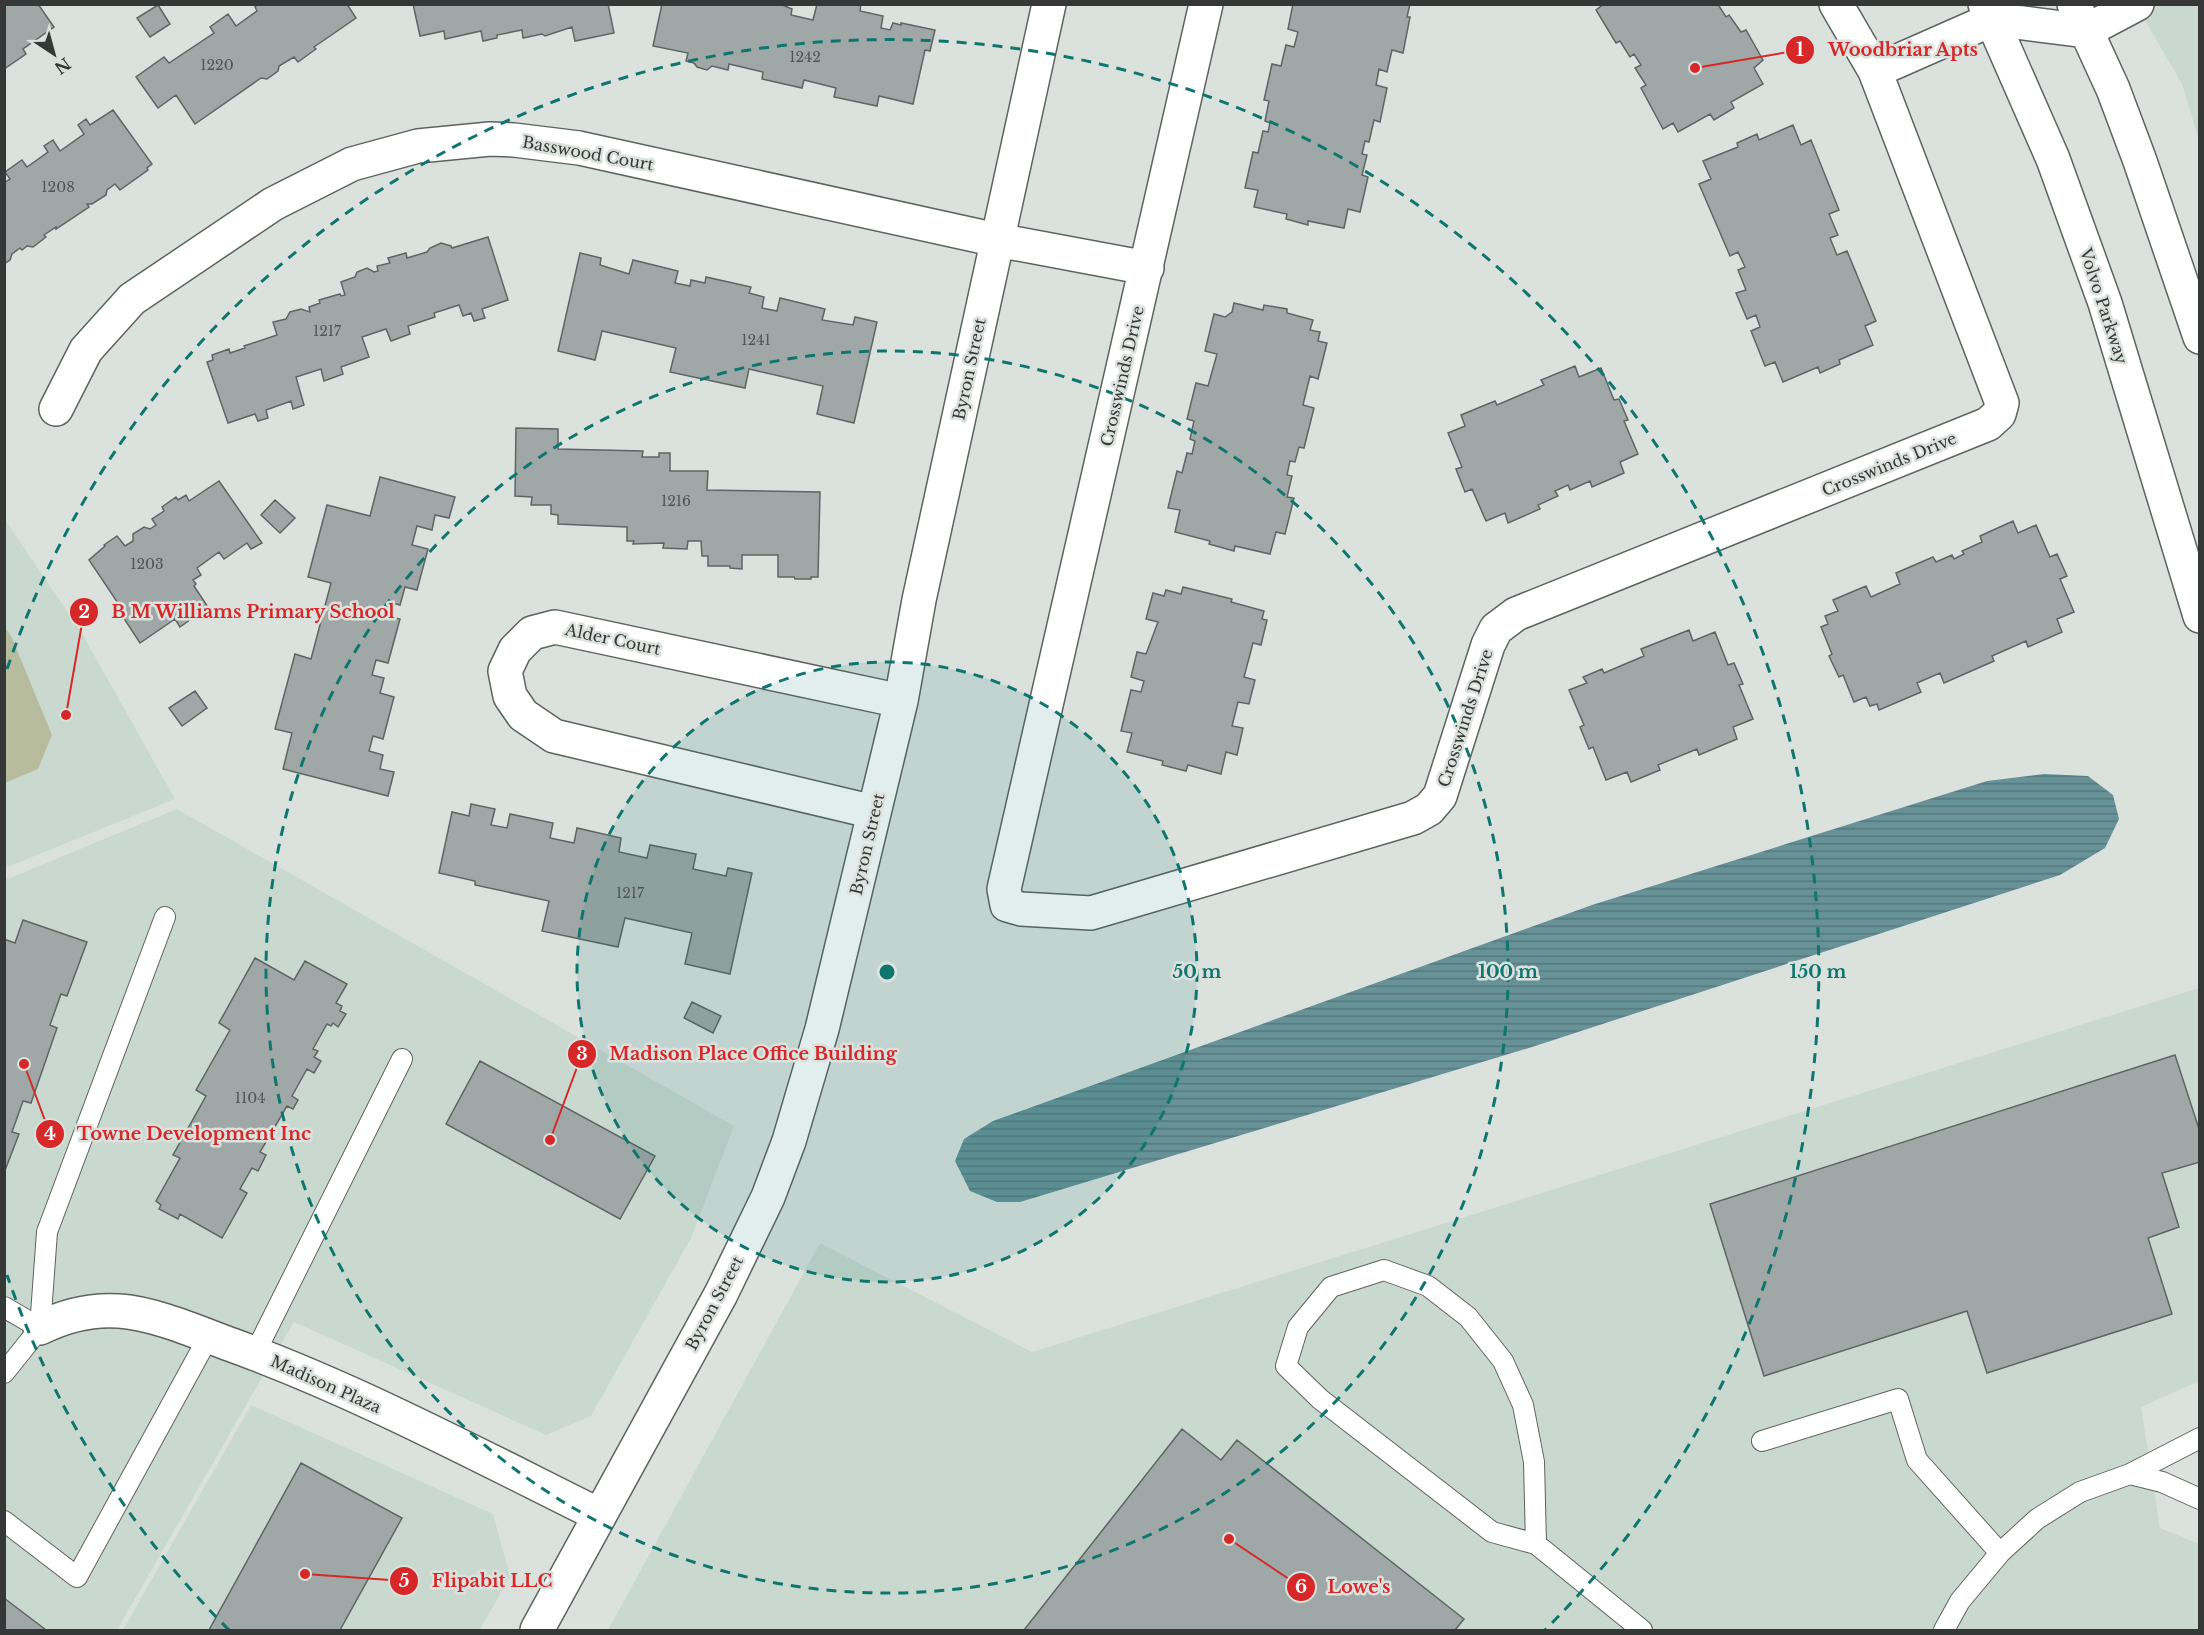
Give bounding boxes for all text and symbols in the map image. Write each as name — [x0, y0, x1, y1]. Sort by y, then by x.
north arrow — [24, 24, 84, 84]
callout: Woodbriar Apts — [1785, 32, 1990, 68]
text: 1 — [1796, 39, 1804, 61]
text: Woodbriar Apts — [1827, 39, 1978, 61]
house number: 1242 — [789, 48, 821, 66]
text: N — [51, 54, 75, 79]
house number: 1220 — [200, 56, 234, 74]
street label: Basswood Court — [521, 132, 655, 174]
house number: 1208 — [41, 178, 75, 196]
street label: Volvo Parkway — [2076, 245, 2132, 367]
street label: Crosswinds Drive — [1096, 304, 1148, 448]
street label: Byron Street — [948, 316, 990, 422]
house number: 1217 — [313, 322, 342, 340]
house number: 1241 — [741, 331, 771, 349]
street label: Crosswinds Drive — [1819, 428, 1959, 500]
house number: 1216 — [661, 492, 691, 510]
house number: 1203 — [130, 555, 164, 573]
callout: B M Williams Primary School — [69, 594, 408, 630]
text: 2 — [78, 601, 90, 623]
text: B M Williams Primary School — [111, 601, 395, 623]
street label: Alder Court — [562, 619, 663, 659]
street label: Crosswinds Drive — [1433, 647, 1497, 789]
street label: Byron Street — [846, 791, 888, 897]
house number: 1217 — [616, 884, 645, 902]
text: 50 m — [1173, 961, 1222, 983]
text: 100 m — [1478, 961, 1538, 983]
text: 150 m — [1790, 961, 1847, 983]
centre of rings — [877, 962, 897, 982]
callout: Madison Place Office Building — [567, 1036, 909, 1072]
text: 3 — [576, 1043, 588, 1065]
text: Madison Place Office Building — [609, 1043, 898, 1065]
house number: 1104 — [235, 1089, 265, 1107]
callout: Towne Development Inc — [35, 1116, 323, 1152]
text: 4 — [44, 1123, 56, 1145]
text: Towne Development Inc — [77, 1123, 311, 1145]
street label: Byron Street — [681, 1252, 747, 1354]
street label: Madison Plaza — [268, 1351, 384, 1417]
callout: Flipabit LLC — [389, 1563, 564, 1599]
callout: Lowe's — [1286, 1569, 1403, 1605]
text: 5 — [399, 1570, 409, 1592]
text: Flipabit LLC — [432, 1570, 552, 1592]
text: 6 — [1295, 1576, 1307, 1598]
text: Lowe's — [1327, 1576, 1391, 1598]

